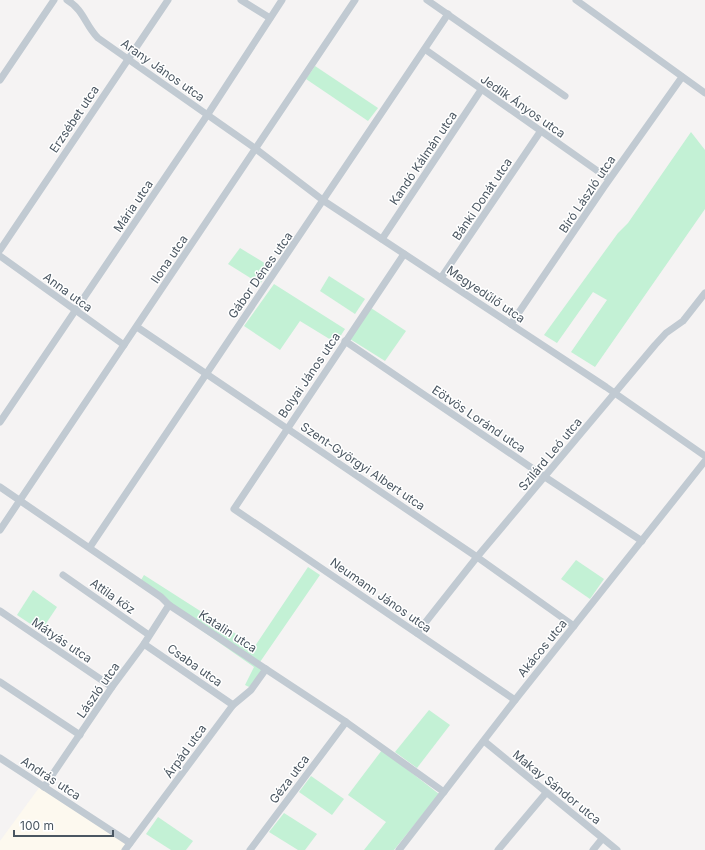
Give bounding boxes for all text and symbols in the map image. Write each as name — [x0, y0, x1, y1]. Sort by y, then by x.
street label: Arany János utca — [118, 36, 208, 104]
street label: Jedlik Ányos utca — [478, 71, 568, 141]
street label: Erzsébet utca — [46, 82, 102, 156]
street label: Kandó Kálmán utca — [386, 108, 460, 208]
street label: Bíró László utca — [556, 152, 618, 236]
street label: Bánki Donát utca — [449, 155, 515, 243]
street label: Mária utca — [110, 177, 156, 235]
street label: Gábor Dénes utca — [225, 229, 295, 321]
street label: Ilona utca — [147, 232, 191, 286]
street label: Megyedűlő utca — [444, 262, 528, 326]
street label: Anna utca — [40, 269, 96, 315]
street label: Bolyai János utca — [275, 329, 343, 421]
street label: Eötvös Loránd utca — [429, 382, 529, 456]
street label: Szilárd Leó utca — [515, 414, 585, 494]
street label: Szent-Györgyi Albert utca — [298, 419, 428, 513]
street label: Neumann János utca — [327, 554, 435, 636]
street label: Attila köz — [88, 575, 138, 617]
street label: Katalin utca — [196, 607, 260, 655]
street label: Mátyás utca — [29, 614, 95, 666]
street label: Akácos utca — [514, 616, 570, 680]
street label: Csaba utca — [164, 640, 226, 690]
street label: László utca — [73, 659, 123, 721]
street label: Árpád utca — [161, 721, 209, 781]
street label: Makay Sándor utca — [510, 747, 604, 827]
street label: Géza utca — [266, 752, 312, 806]
street label: András utca — [18, 753, 84, 803]
scale bar — [14, 812, 113, 838]
text: 100 m — [20, 818, 54, 833]

